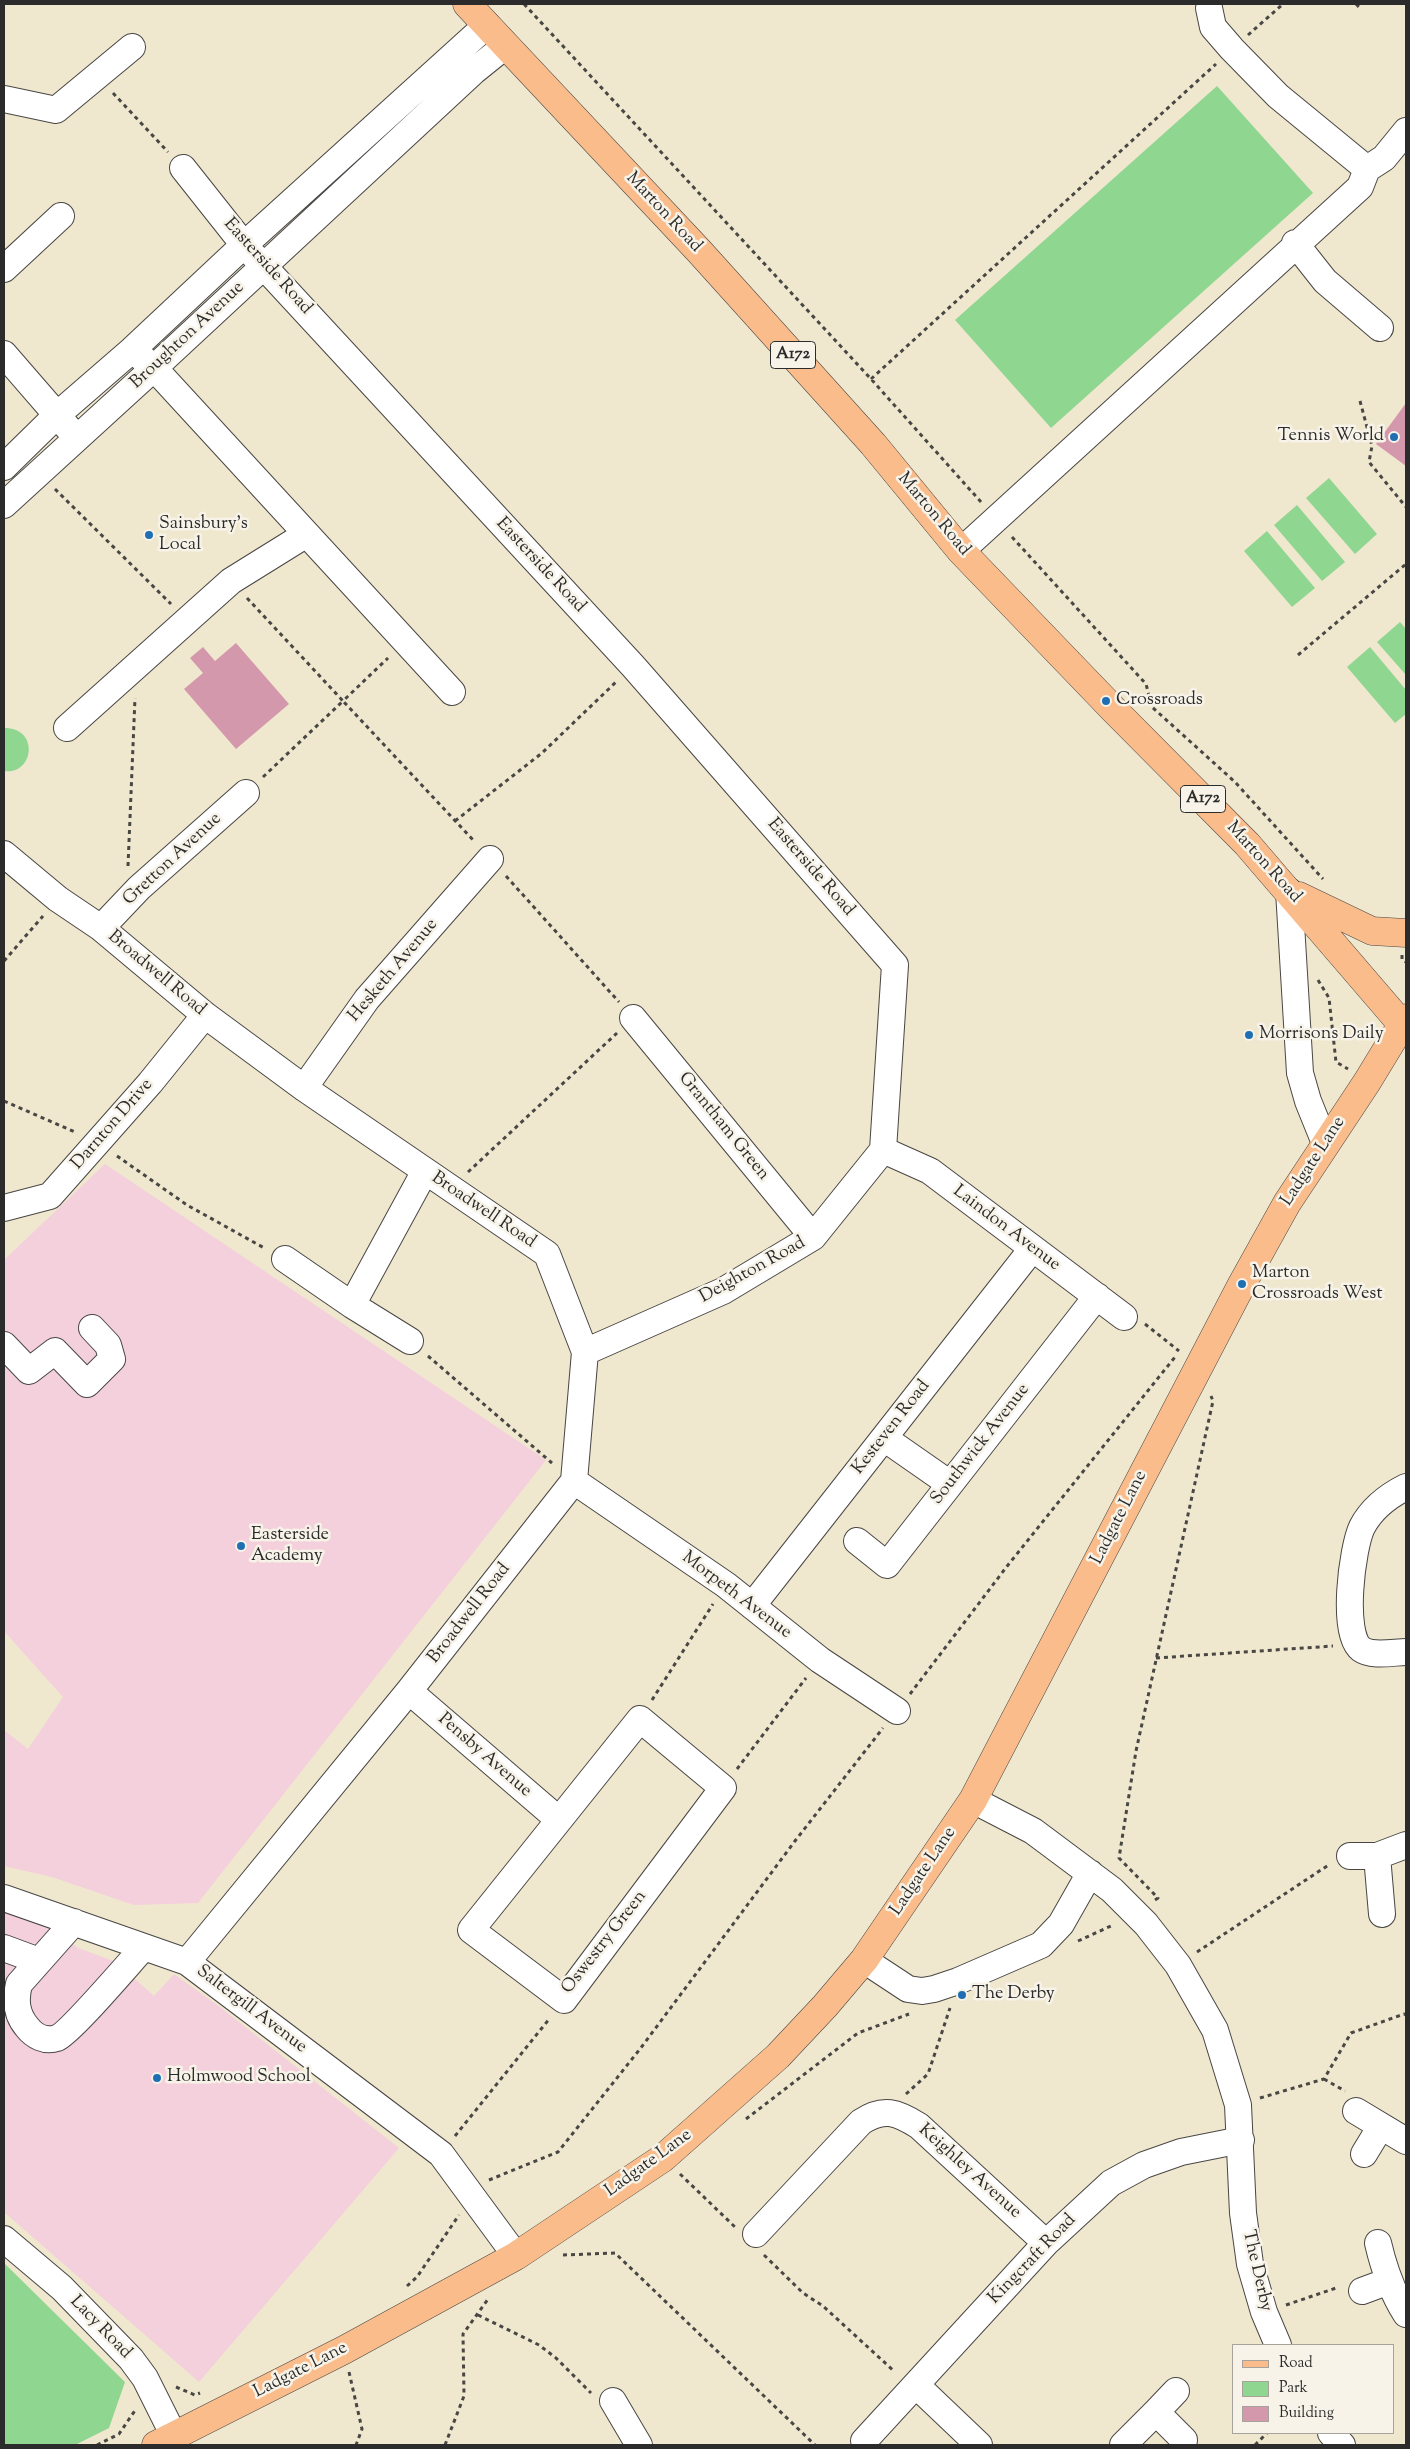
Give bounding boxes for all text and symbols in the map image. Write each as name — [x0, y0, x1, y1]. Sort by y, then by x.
street label: Marton Road — [620, 168, 706, 258]
street label: Easterside Road — [218, 214, 316, 320]
street label: Broughton Avenue — [126, 278, 250, 394]
road number: A172 — [770, 342, 816, 368]
place label: Tennis World — [1277, 426, 1384, 448]
marker: Tennis World — [1388, 431, 1400, 443]
street label: Marton Road — [892, 469, 974, 561]
place label: Sainsbury's Local — [159, 514, 248, 556]
street label: Easterside Road — [490, 514, 590, 618]
marker: Sainsbury's Local — [143, 529, 155, 541]
place label: Crossroads — [1116, 690, 1203, 712]
marker: Crossroads — [1100, 695, 1112, 707]
road number: A172 — [1180, 786, 1226, 812]
street label: Gretton Avenue — [119, 809, 227, 911]
street label: Easterside Road — [762, 815, 858, 921]
street label: Marton Road — [1221, 818, 1305, 908]
street label: Hesketh Avenue — [345, 915, 443, 1027]
street label: Broadwell Road — [103, 927, 209, 1021]
place label: Morrisons Daily — [1259, 1024, 1384, 1046]
marker: Morrisons Daily — [1243, 1029, 1255, 1041]
street label: Grantham Green — [673, 1069, 773, 1185]
street label: Darnton Drive — [68, 1075, 158, 1175]
street label: Ladgate Lane — [1277, 1113, 1351, 1211]
street label: Broadwell Road — [427, 1168, 539, 1254]
street label: Laindon Avenue — [948, 1182, 1064, 1276]
street label: Deighton Road — [696, 1233, 810, 1309]
place label: Marton Crossroads West — [1252, 1263, 1383, 1306]
marker: Marton Crossroads West — [1236, 1278, 1248, 1290]
street label: Kesteven Road — [848, 1376, 936, 1480]
street label: Southwick Avenue — [927, 1380, 1035, 1510]
street label: Ladgate Lane — [1087, 1468, 1153, 1568]
place label: Easterside Academy — [251, 1525, 329, 1568]
marker: Easterside Academy — [235, 1540, 247, 1552]
street label: Morpeth Avenue — [677, 1548, 795, 1644]
street label: Broadwell Road — [424, 1559, 516, 1669]
street label: Pensby Avenue — [433, 1709, 535, 1803]
street label: Ladgate Lane — [886, 1824, 962, 1920]
street label: Oswestry Green — [558, 1887, 652, 1999]
street label: Saltergill Avenue — [191, 1961, 311, 2059]
place label: The Derby — [972, 1984, 1055, 2006]
marker: The Derby — [956, 1989, 968, 2001]
place label: Holmwood School — [167, 2067, 311, 2089]
marker: Holmwood School — [151, 2072, 163, 2084]
street label: Keighley Avenue — [913, 2120, 1025, 2224]
street label: Ladgate Lane — [601, 2125, 697, 2203]
street label: Kingcraft Road — [985, 2210, 1081, 2310]
street label: The Derby — [1236, 2228, 1276, 2314]
street label: Lacy Road — [65, 2292, 135, 2364]
street label: Ladgate Lane — [251, 2338, 351, 2404]
legend — [1232, 2344, 1395, 2434]
text: Road — [1279, 2353, 1313, 2374]
text: Park — [1279, 2378, 1308, 2399]
text: Building — [1279, 2403, 1334, 2424]

